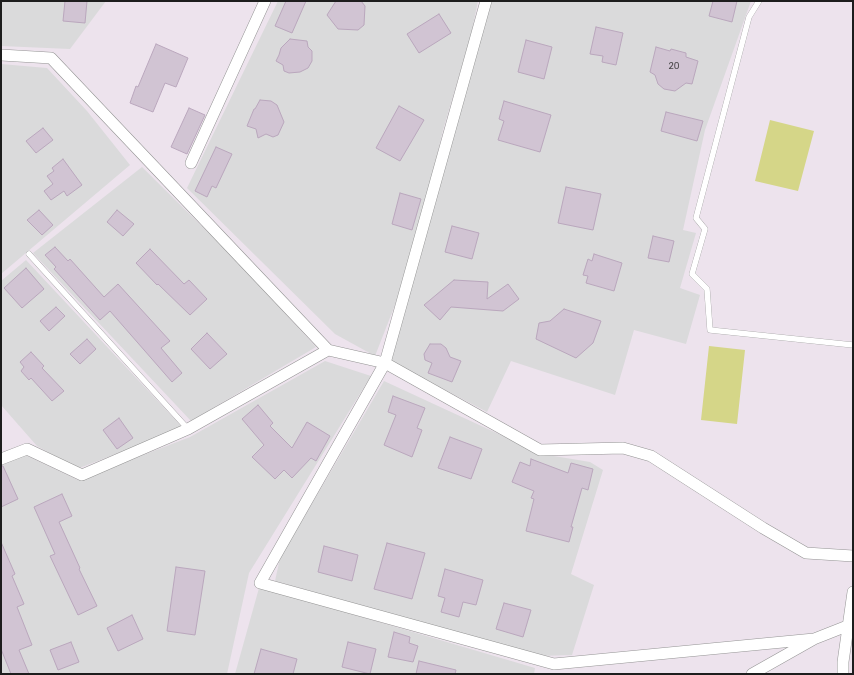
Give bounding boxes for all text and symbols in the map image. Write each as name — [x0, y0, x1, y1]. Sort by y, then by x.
house number: 20 — [669, 61, 679, 71]

